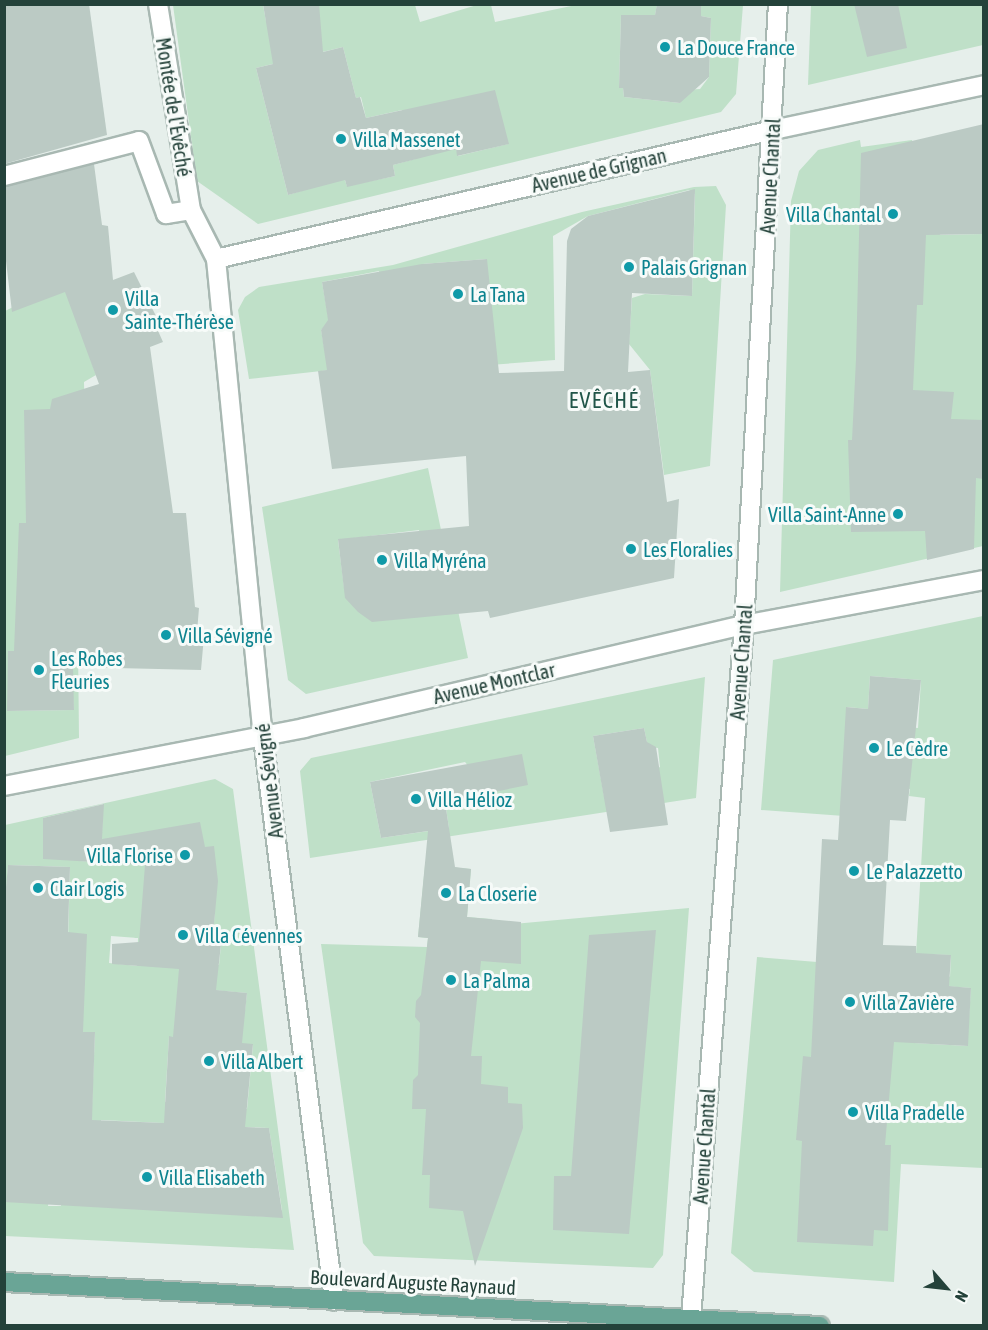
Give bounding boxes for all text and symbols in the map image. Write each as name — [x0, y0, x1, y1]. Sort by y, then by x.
place label: La Douce France — [677, 35, 795, 59]
street label: Montée de l'Évêché — [151, 36, 197, 178]
marker: La Douce France — [658, 40, 672, 54]
street label: Avenue Chantal — [755, 117, 785, 235]
place label: Villa Massenet — [353, 127, 460, 151]
marker: Villa Massenet — [334, 132, 348, 146]
street label: Avenue de Grignan — [529, 143, 669, 197]
place label: Villa Chantal — [786, 202, 881, 226]
marker: Villa Chantal — [886, 207, 900, 221]
place label: Palais Grignan — [641, 255, 747, 279]
marker: Palais Grignan — [622, 260, 636, 274]
place label: La Tana — [470, 282, 525, 306]
place label: Villa Sainte-Thérèse — [125, 286, 234, 333]
marker: La Tana — [451, 287, 465, 301]
marker: Villa Sainte-Thérèse — [106, 303, 120, 317]
district label: EVÊCHÉ — [569, 388, 639, 414]
place label: Villa Saint-Anne — [768, 502, 886, 526]
marker: Villa Saint-Anne — [891, 507, 905, 521]
place label: Les Floralies — [643, 537, 733, 561]
marker: Les Floralies — [624, 542, 638, 556]
place label: Villa Myréna — [394, 548, 487, 572]
marker: Villa Myréna — [375, 553, 389, 567]
street label: Avenue Chantal — [725, 603, 757, 721]
place label: Villa Sévigné — [178, 623, 273, 647]
marker: Villa Sévigné — [159, 628, 173, 642]
place label: Les Robes Fleuries — [51, 646, 123, 693]
street label: Avenue Montclar — [431, 657, 557, 709]
marker: Les Robes Fleuries — [32, 663, 46, 677]
street label: Avenue Sévigné — [250, 722, 288, 840]
place label: Le Cèdre — [886, 736, 948, 760]
marker: Le Cèdre — [867, 741, 881, 755]
place label: Villa Hélioz — [428, 787, 512, 811]
marker: Villa Hélioz — [409, 792, 423, 806]
place label: Villa Florise — [87, 843, 173, 867]
marker: Villa Florise — [178, 848, 192, 862]
place label: Le Palazzetto — [866, 859, 963, 883]
marker: Le Palazzetto — [847, 864, 861, 878]
place label: Clair Logis — [50, 876, 124, 900]
marker: Clair Logis — [31, 881, 45, 895]
place label: La Closerie — [458, 881, 537, 905]
marker: La Closerie — [439, 886, 453, 900]
place label: Villa Cévennes — [195, 923, 303, 947]
marker: Villa Cévennes — [176, 928, 190, 942]
place label: La Palma — [463, 968, 530, 992]
marker: La Palma — [444, 973, 458, 987]
place label: Villa Zavière — [862, 990, 954, 1014]
marker: Villa Zavière — [843, 995, 857, 1009]
place label: Villa Albert — [221, 1049, 303, 1073]
marker: Villa Albert — [202, 1054, 216, 1068]
street label: Avenue Chantal — [688, 1087, 720, 1205]
place label: Villa Pradelle — [865, 1100, 965, 1124]
marker: Villa Pradelle — [846, 1105, 860, 1119]
place label: Villa Elisabeth — [159, 1165, 265, 1189]
marker: Villa Elisabeth — [140, 1170, 154, 1184]
north arrow — [916, 1258, 976, 1318]
street label: Boulevard Auguste Raynaud — [310, 1265, 516, 1299]
text: N — [952, 1288, 972, 1305]

